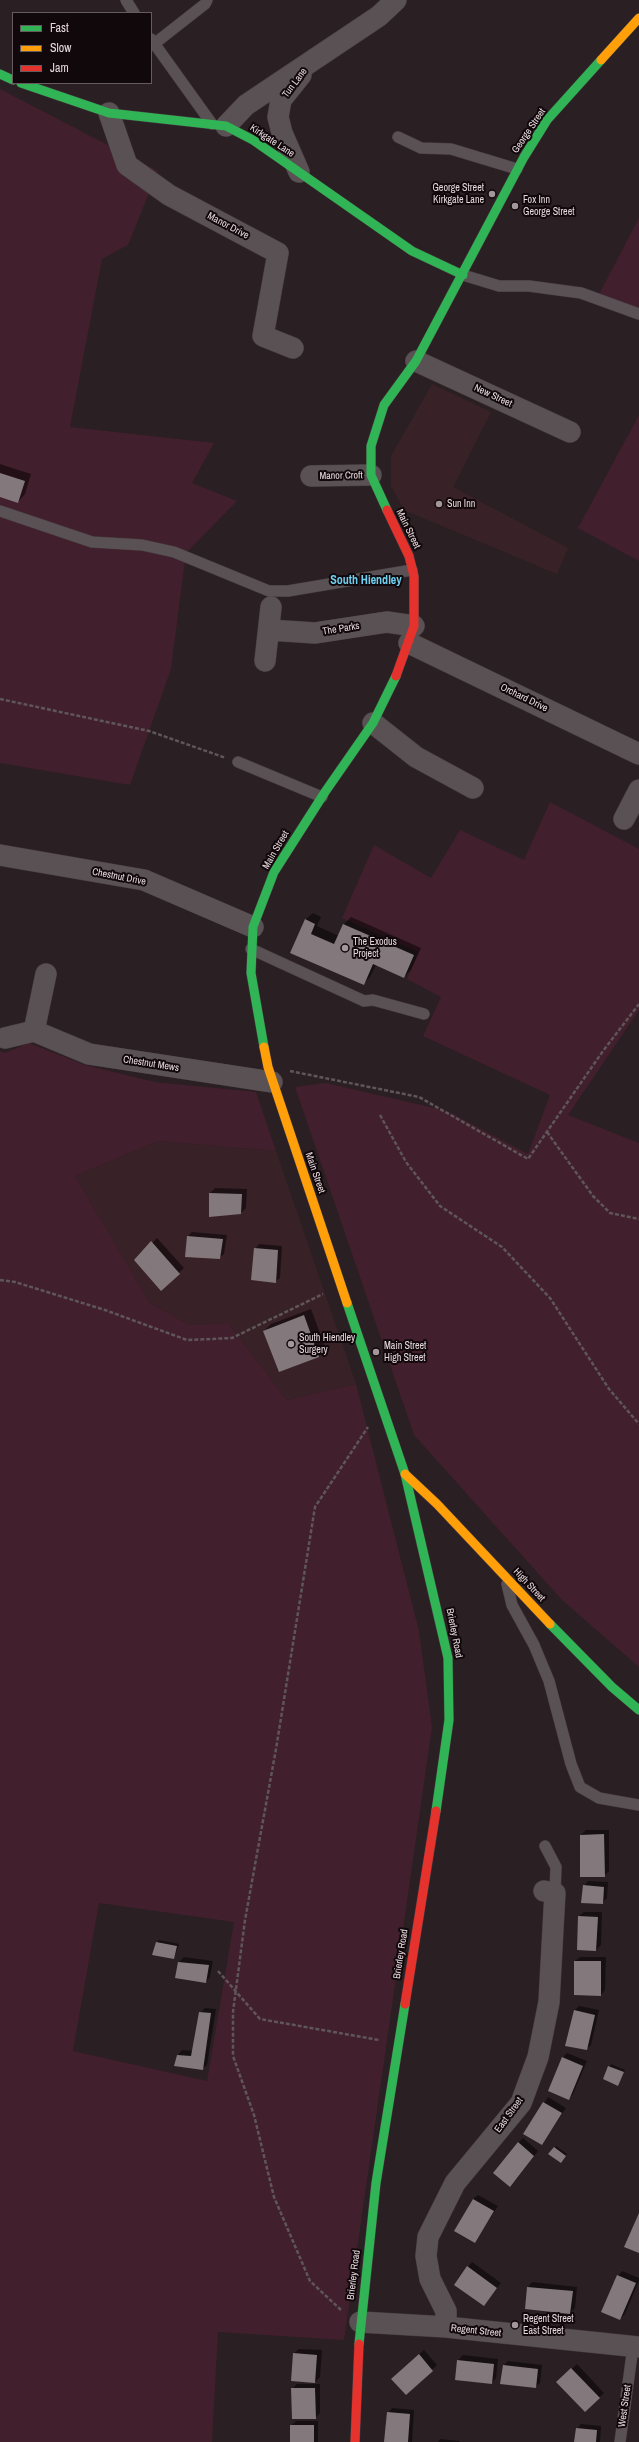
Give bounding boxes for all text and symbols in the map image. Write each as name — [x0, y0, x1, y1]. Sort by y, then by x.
legend — [12, 12, 152, 84]
text: Fast — [50, 20, 69, 36]
text: Slow — [50, 40, 71, 56]
text: Jam — [50, 60, 69, 76]
street label: Tun Lane — [280, 66, 310, 100]
street label: George Street — [510, 106, 548, 156]
street label: Kirkgate Lane — [247, 122, 297, 160]
place label: George Street Kirkgate Lane — [432, 182, 484, 206]
marker: George Street Kirkgate Lane — [487, 189, 497, 199]
place label: Fox Inn George Street — [523, 194, 575, 218]
marker: Fox Inn George Street — [510, 201, 520, 211]
street label: Manor Drive — [205, 210, 251, 242]
street label: New Street — [472, 382, 514, 410]
street label: Manor Croft — [319, 470, 363, 482]
place label: Sun Inn — [447, 498, 475, 510]
marker: Sun Inn — [434, 499, 444, 509]
street label: Main Street — [393, 507, 423, 551]
district label: South Hiendley — [330, 574, 402, 588]
street label: The Parks — [322, 620, 360, 638]
street label: Orchard Drive — [498, 681, 550, 715]
street label: Main Street — [260, 829, 292, 871]
street label: Chestnut Drive — [91, 866, 147, 888]
place label: The Exodus Project — [353, 936, 397, 960]
marker: The Exodus Project — [340, 943, 350, 953]
street label: Chestnut Mews — [122, 1054, 180, 1074]
street label: Main Street — [302, 1151, 328, 1195]
place label: South Hiendley Surgery — [299, 1332, 355, 1356]
marker: South Hiendley Surgery — [286, 1339, 296, 1349]
place label: Main Street High Street — [384, 1340, 426, 1364]
marker: Main Street High Street — [371, 1347, 381, 1357]
street label: High Street — [510, 1566, 548, 1604]
street label: Brierley Road — [443, 1607, 465, 1659]
street label: Brierley Road — [391, 1928, 411, 1980]
street label: East Street — [492, 2095, 526, 2135]
street label: Brierley Road — [345, 2249, 363, 2301]
place label: Regent Street East Street — [523, 2313, 574, 2336]
marker: Regent Street East Street — [510, 2320, 520, 2330]
street label: Regent Street — [450, 2322, 502, 2340]
street label: West Street — [616, 2384, 634, 2428]

